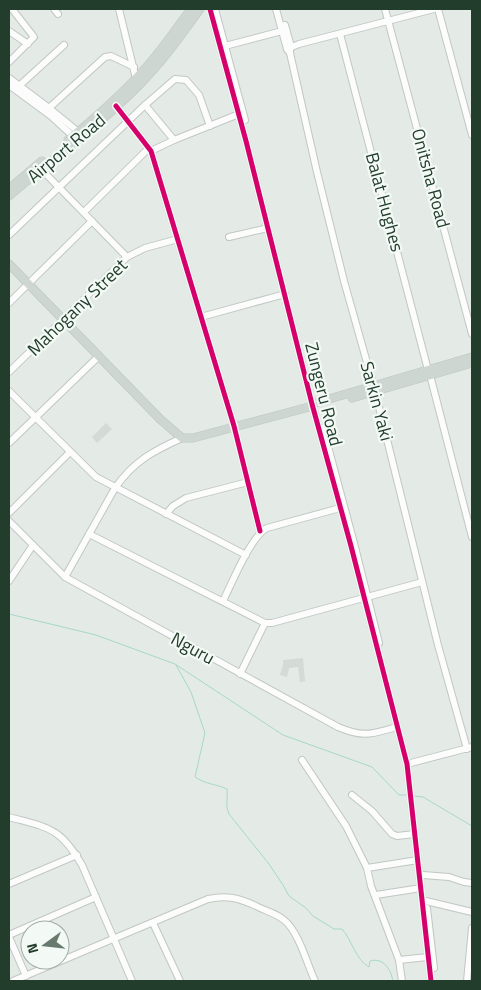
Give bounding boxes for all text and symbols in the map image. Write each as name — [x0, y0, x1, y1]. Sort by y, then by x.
street label: Airport Road — [21, 107, 111, 189]
street label: Onitsha Road — [405, 125, 457, 231]
street label: Balat Hughes — [359, 149, 411, 255]
street label: Mahogany Street — [21, 252, 134, 362]
street label: Zungeru Road — [298, 339, 350, 449]
street label: Sarkin Yaki — [353, 358, 401, 444]
street label: Nguru — [166, 625, 220, 671]
north arrow — [20, 920, 70, 970]
text: N — [21, 941, 43, 956]

